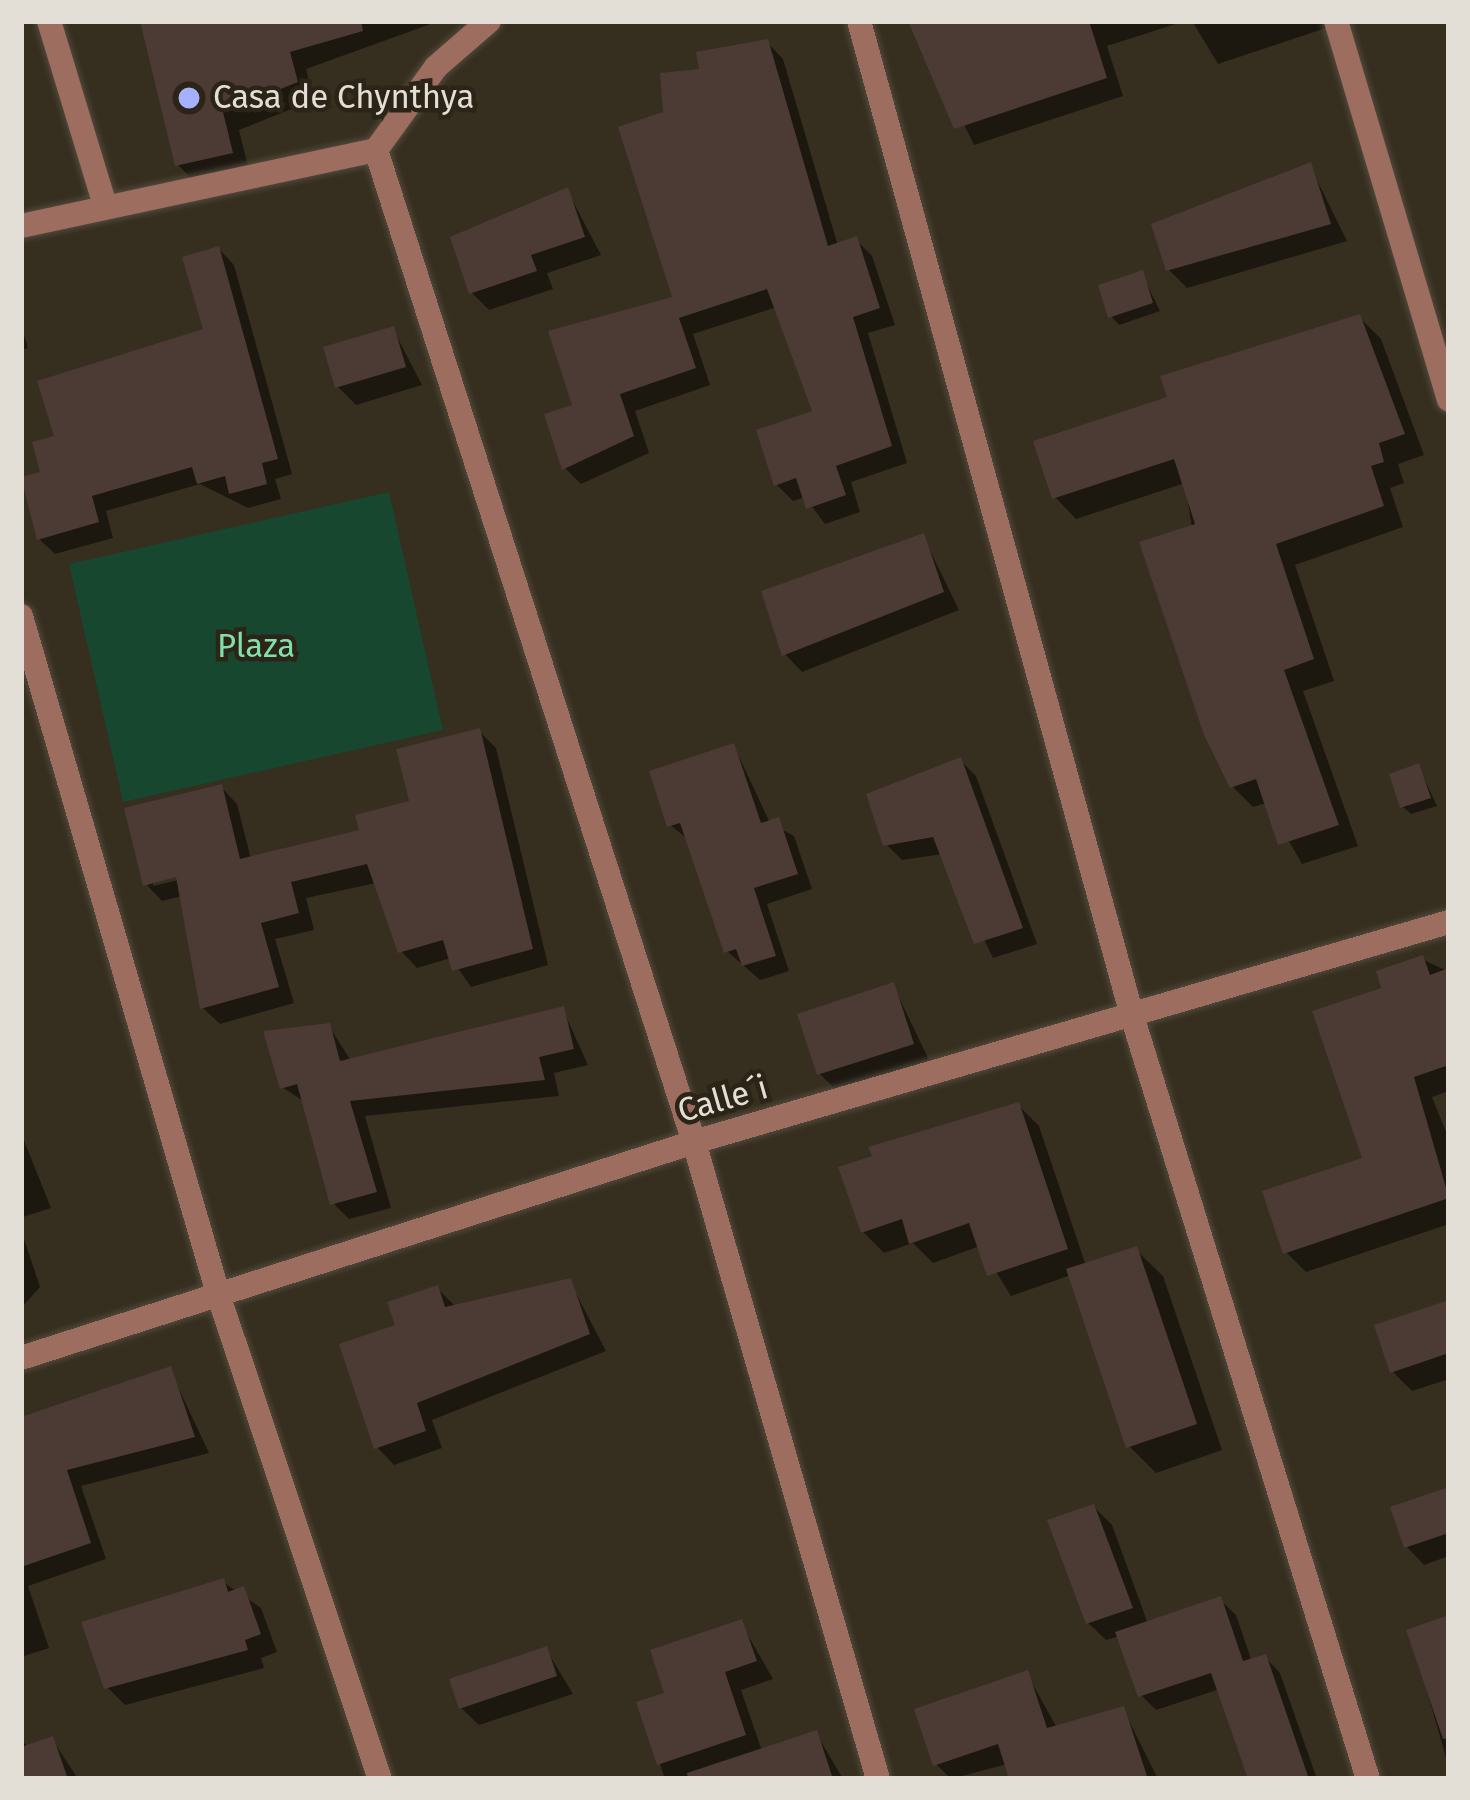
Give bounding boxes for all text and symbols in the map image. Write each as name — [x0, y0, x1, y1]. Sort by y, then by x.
place label: Casa de Chynthya — [213, 78, 475, 118]
marker: Casa de Chynthya — [176, 85, 202, 111]
park label: Plaza — [217, 627, 295, 667]
street label: Calle´i — [673, 1068, 773, 1132]

